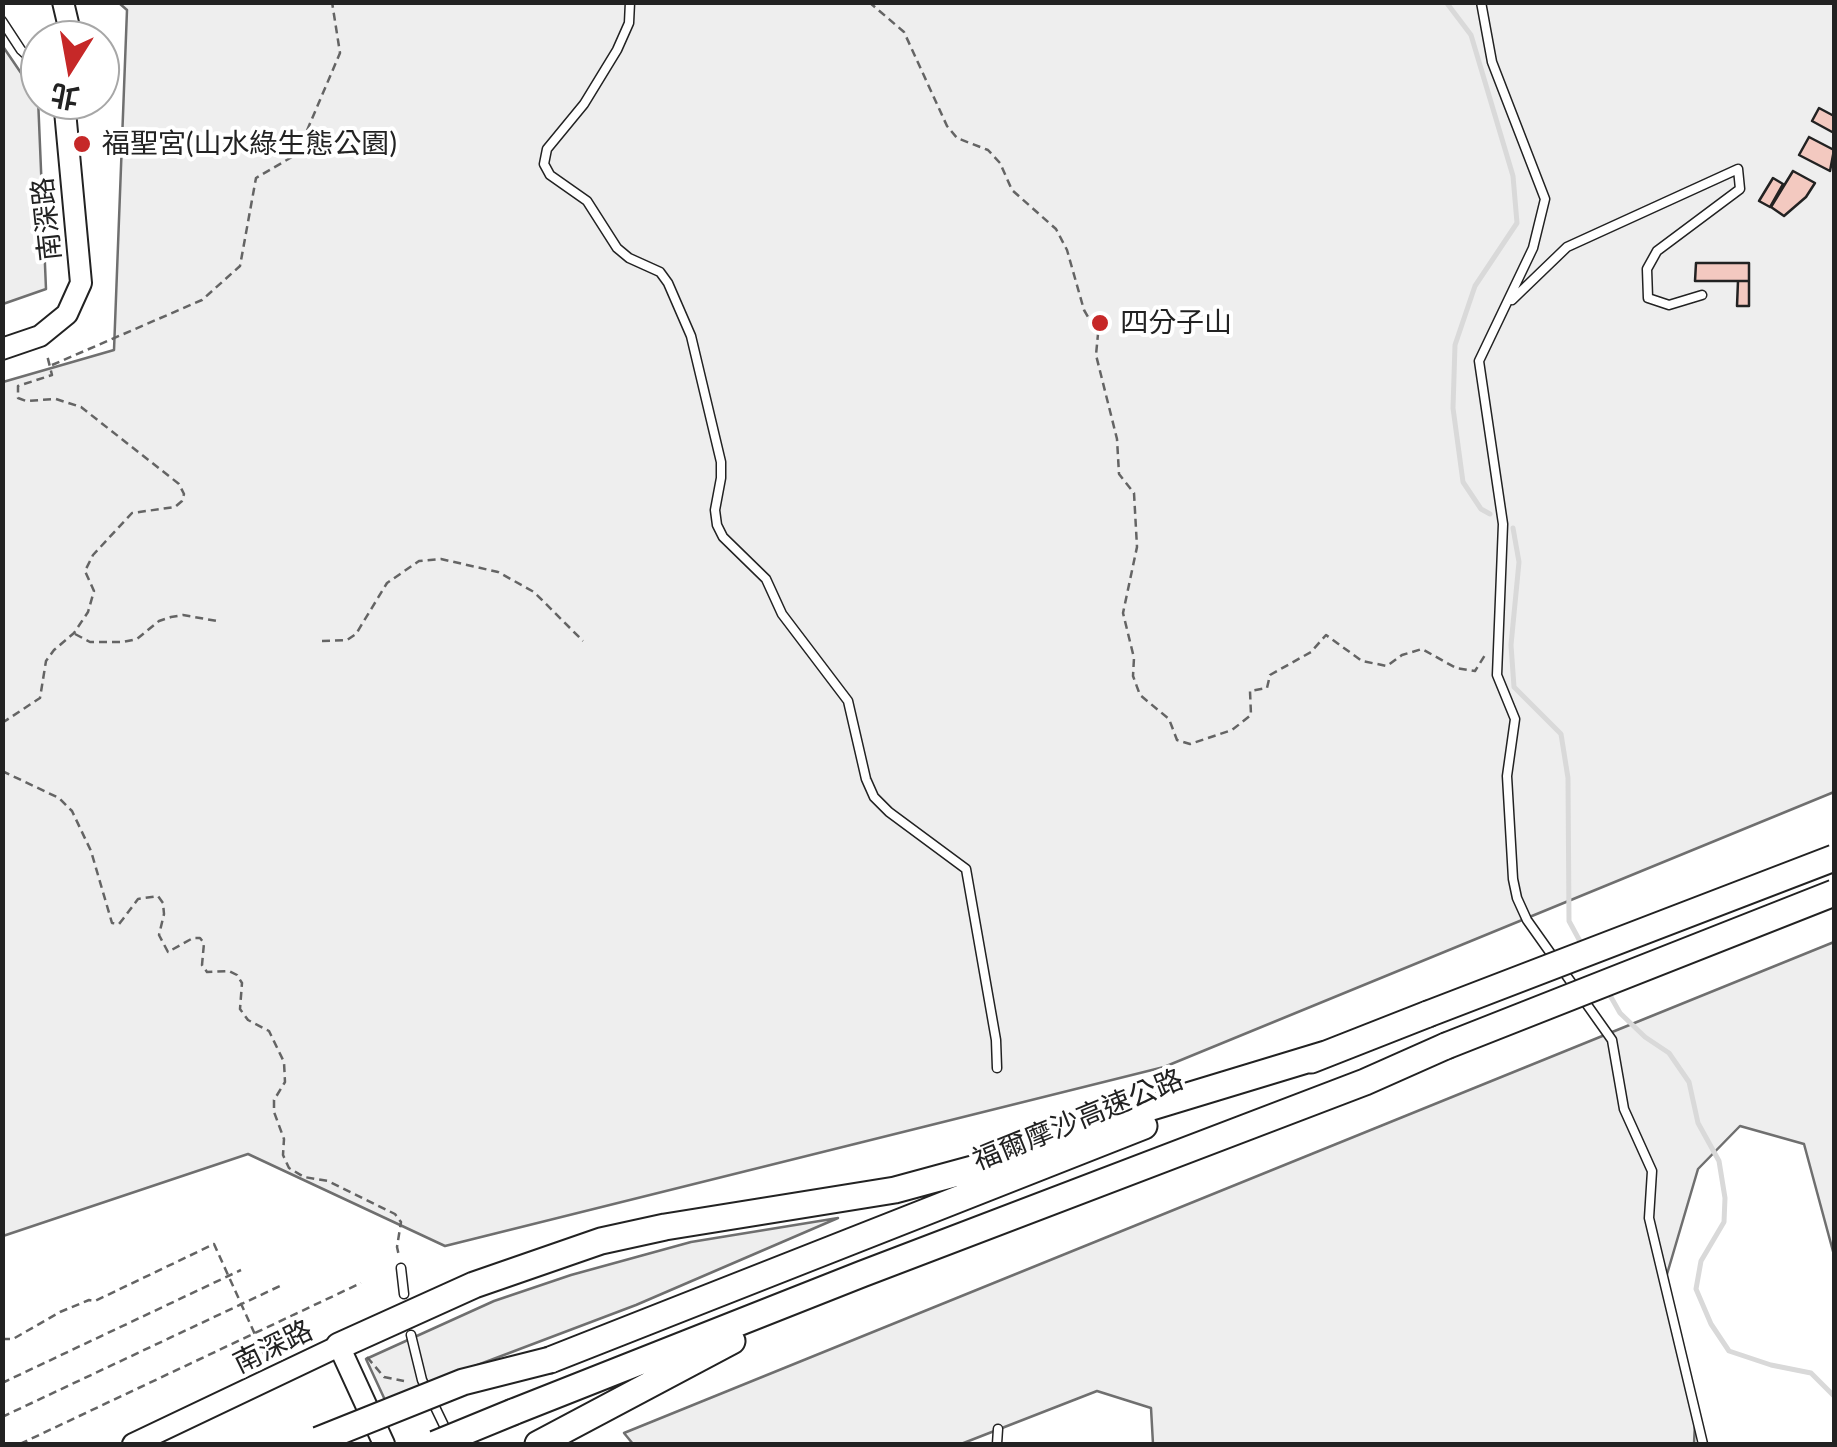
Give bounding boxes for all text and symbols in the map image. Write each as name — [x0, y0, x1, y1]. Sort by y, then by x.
north arrow — [20, 20, 120, 120]
text: 北 — [48, 78, 82, 117]
place label: 福聖宮(山水綠生態公園) — [102, 127, 397, 161]
marker: 福聖宮(山水綠生態公園) — [71, 133, 93, 155]
street label: 南深路 — [26, 175, 68, 263]
place label: 四分子山 — [1120, 306, 1232, 340]
marker: 四分子山 — [1089, 312, 1111, 334]
street label: 福爾摩沙高速公路 — [968, 1062, 1188, 1178]
street label: 南深路 — [228, 1313, 318, 1381]

